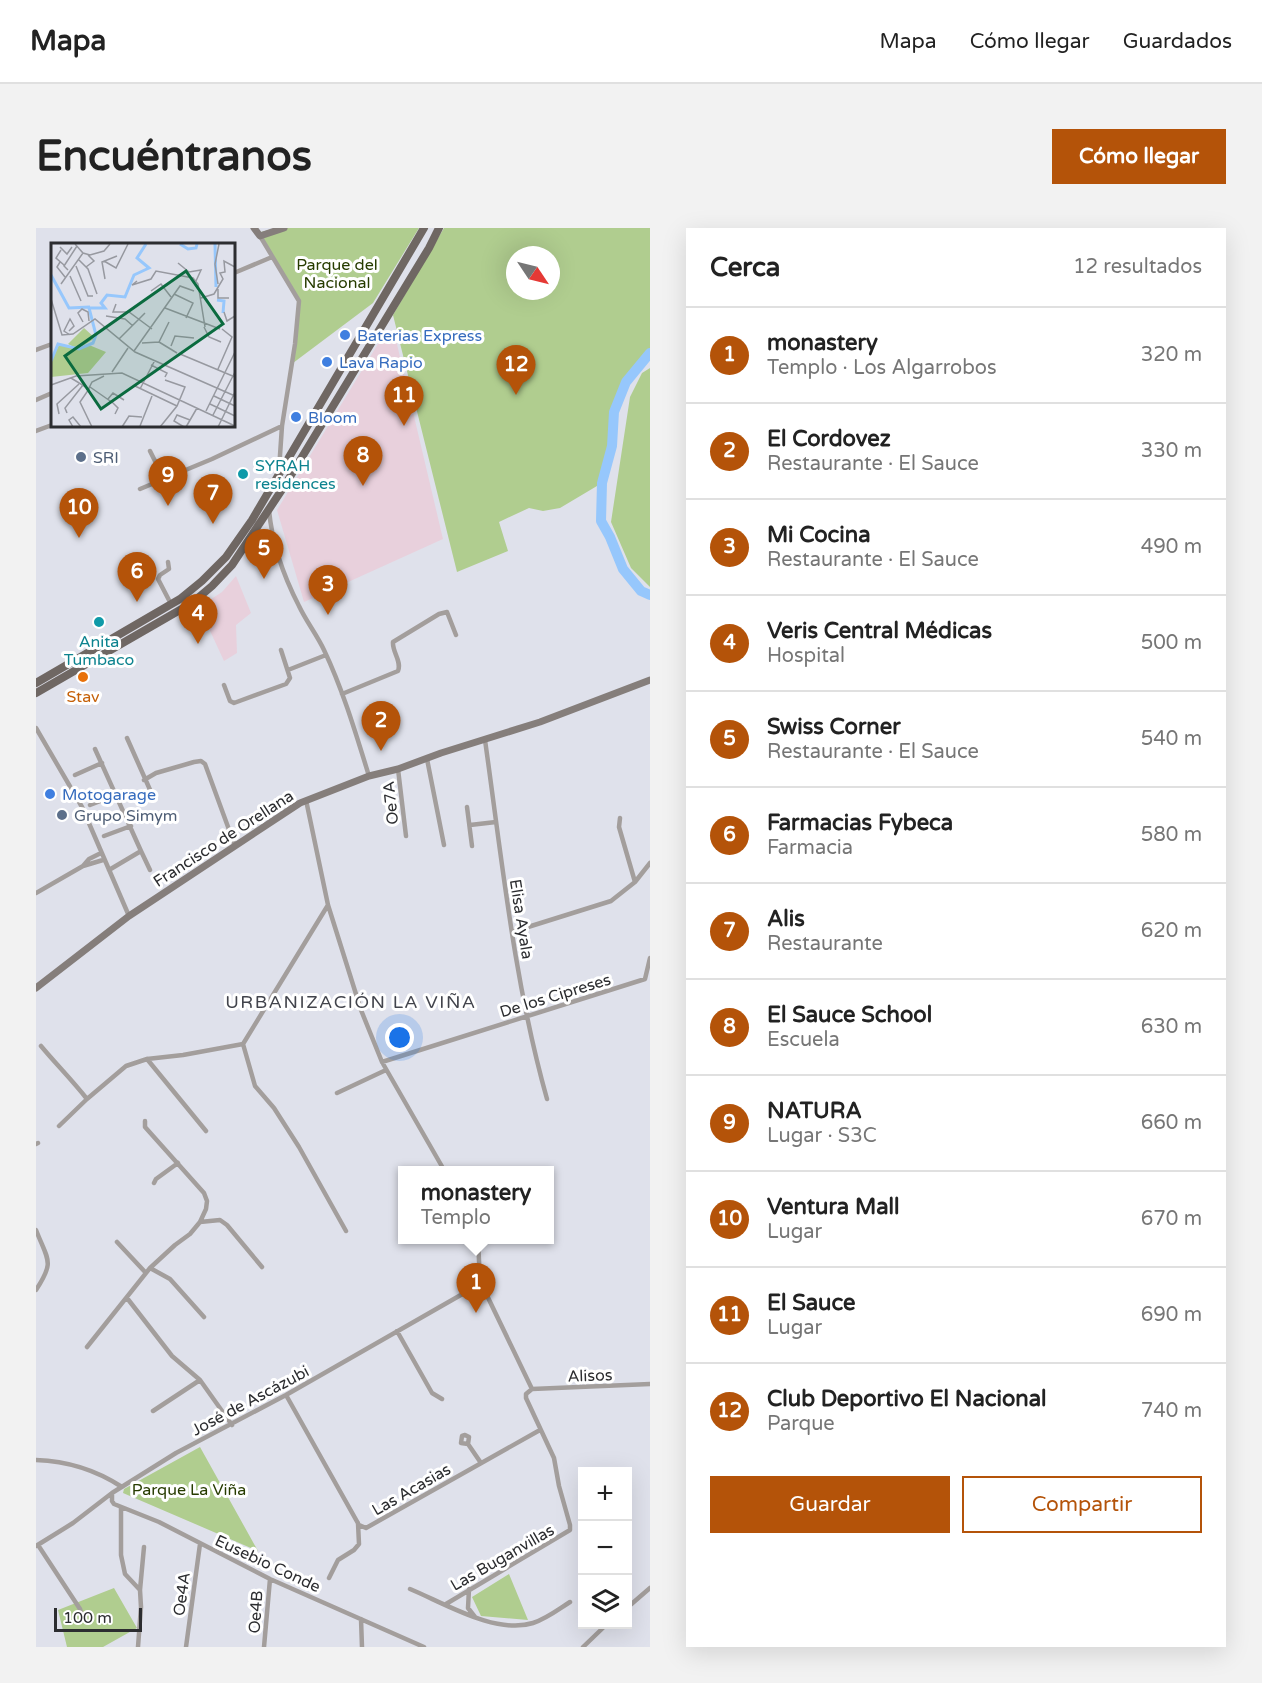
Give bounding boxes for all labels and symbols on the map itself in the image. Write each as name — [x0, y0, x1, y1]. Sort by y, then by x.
inset map — [51, 243, 236, 428]
north arrow — [506, 246, 560, 300]
park label: Parque del Nacional — [296, 255, 378, 293]
place label: Baterias Express — [357, 326, 482, 346]
marker: Baterias Express — [338, 328, 352, 342]
pin: 12 — [496, 346, 536, 395]
place label: Lava Rapio — [339, 353, 423, 373]
marker: Lava Rapio — [320, 355, 334, 369]
pin: 11 — [384, 376, 424, 426]
place label: Bloom — [308, 408, 357, 428]
marker: Bloom — [289, 410, 303, 424]
pin: 8 — [344, 436, 382, 486]
place label: SRI — [93, 448, 119, 468]
marker: SRI — [74, 450, 88, 464]
pin: 9 — [148, 456, 188, 506]
place label: SYRAH residences — [255, 456, 336, 494]
marker: SYRAH residences — [236, 467, 250, 481]
pin: 7 — [194, 474, 232, 524]
pin: 10 — [60, 488, 99, 538]
pin: 5 — [244, 530, 284, 579]
pin: 6 — [118, 552, 156, 602]
pin: 3 — [308, 566, 348, 615]
pin: 4 — [178, 594, 218, 644]
marker: Anita Tumbaco — [92, 615, 106, 629]
place label: Anita Tumbaco — [64, 632, 134, 670]
marker: Stav — [76, 670, 90, 684]
place label: Stav — [67, 687, 100, 707]
pin: 2 — [362, 702, 400, 751]
street label: Oe7A — [379, 780, 403, 826]
place label: Motogarage — [62, 785, 156, 805]
street label: Francisco de Orellana — [150, 786, 298, 892]
marker: Motogarage — [43, 787, 57, 801]
place label: Grupo Simym — [74, 806, 178, 826]
marker: Grupo Simym — [55, 808, 69, 822]
street label: Elisa Ayala — [505, 878, 537, 961]
street label: De los Cipreses — [497, 970, 613, 1022]
district label: URBANIZACIÓN LA VIÑA — [225, 991, 477, 1013]
your location — [385, 1023, 414, 1052]
pin: 1 — [456, 1264, 496, 1313]
street label: José de Ascázubi — [188, 1361, 313, 1440]
street label: Alisos — [567, 1365, 613, 1387]
street label: Las Acasias — [369, 1459, 454, 1520]
park label: Parque La Viña — [132, 1480, 246, 1500]
street label: Las Buganvillas — [447, 1520, 558, 1596]
street label: Eusebio Conde — [212, 1531, 323, 1597]
street label: Oe4A — [169, 1571, 195, 1617]
street label: Oe4B — [245, 1590, 267, 1634]
scale bar — [54, 1605, 142, 1632]

